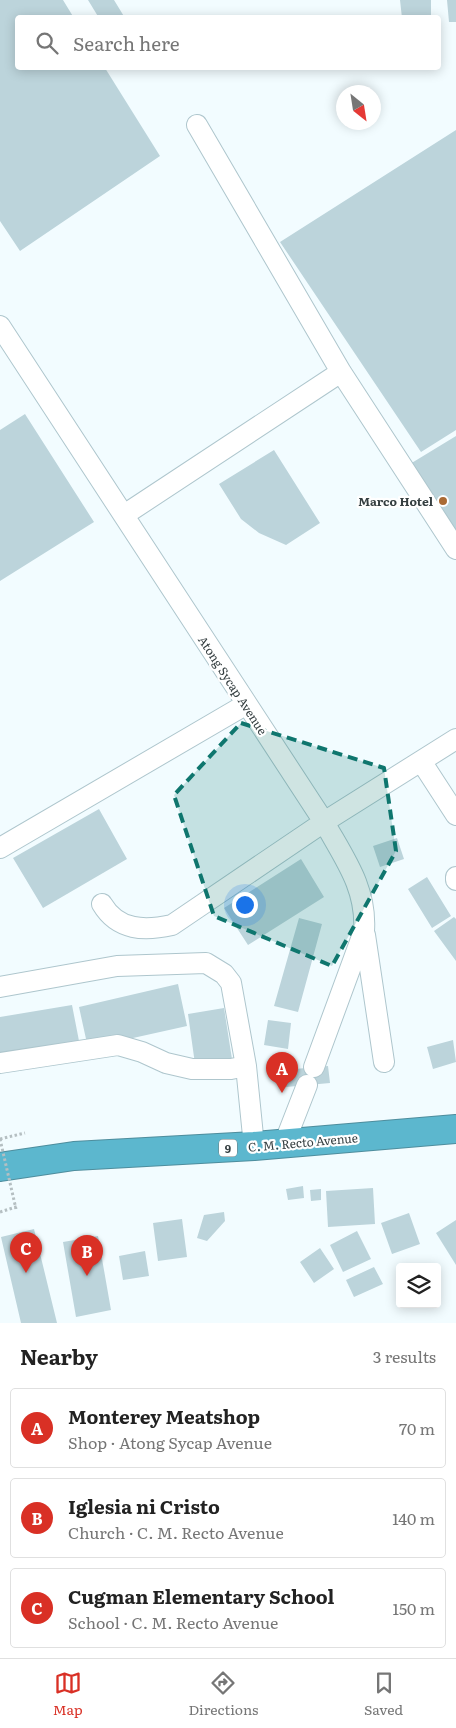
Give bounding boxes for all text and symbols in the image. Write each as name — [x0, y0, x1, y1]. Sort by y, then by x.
search box — [15, 15, 441, 70]
icon: search — [33, 29, 61, 57]
text: Search here — [73, 29, 180, 57]
north arrow — [336, 85, 381, 130]
place label: Marco Hotel — [358, 492, 434, 510]
marker: Marco Hotel — [437, 495, 449, 507]
street label: Atong Sycap Avenue — [194, 632, 272, 738]
your location — [232, 892, 258, 918]
pin: A — [266, 1052, 298, 1093]
street label: C. M. Recto Avenue — [247, 1128, 359, 1156]
road number: 9 — [219, 1140, 237, 1156]
pin: C — [10, 1232, 42, 1273]
pin: B — [71, 1235, 103, 1276]
map controls — [396, 1263, 441, 1308]
button: layers — [396, 1263, 441, 1308]
text: Nearby — [20, 1340, 98, 1371]
text: 3 results — [373, 1344, 436, 1368]
text: Monterey Meatshop — [68, 1402, 260, 1430]
text: A — [31, 1416, 43, 1440]
text: 70 m — [399, 1416, 435, 1440]
text: Shop · Atong Sycap Avenue — [68, 1430, 272, 1454]
text: Iglesia ni Cristo — [68, 1492, 220, 1520]
text: B — [31, 1506, 43, 1530]
text: 140 m — [392, 1506, 435, 1530]
text: Church · C. M. Recto Avenue — [68, 1520, 284, 1544]
text: Cugman Elementary School — [68, 1582, 334, 1610]
text: C — [31, 1596, 43, 1620]
text: 150 m — [392, 1596, 435, 1620]
text: School · C. M. Recto Avenue — [68, 1610, 278, 1634]
tab: Map — [53, 1669, 83, 1719]
tab: Directions — [188, 1669, 258, 1719]
tab: Saved — [364, 1669, 403, 1719]

